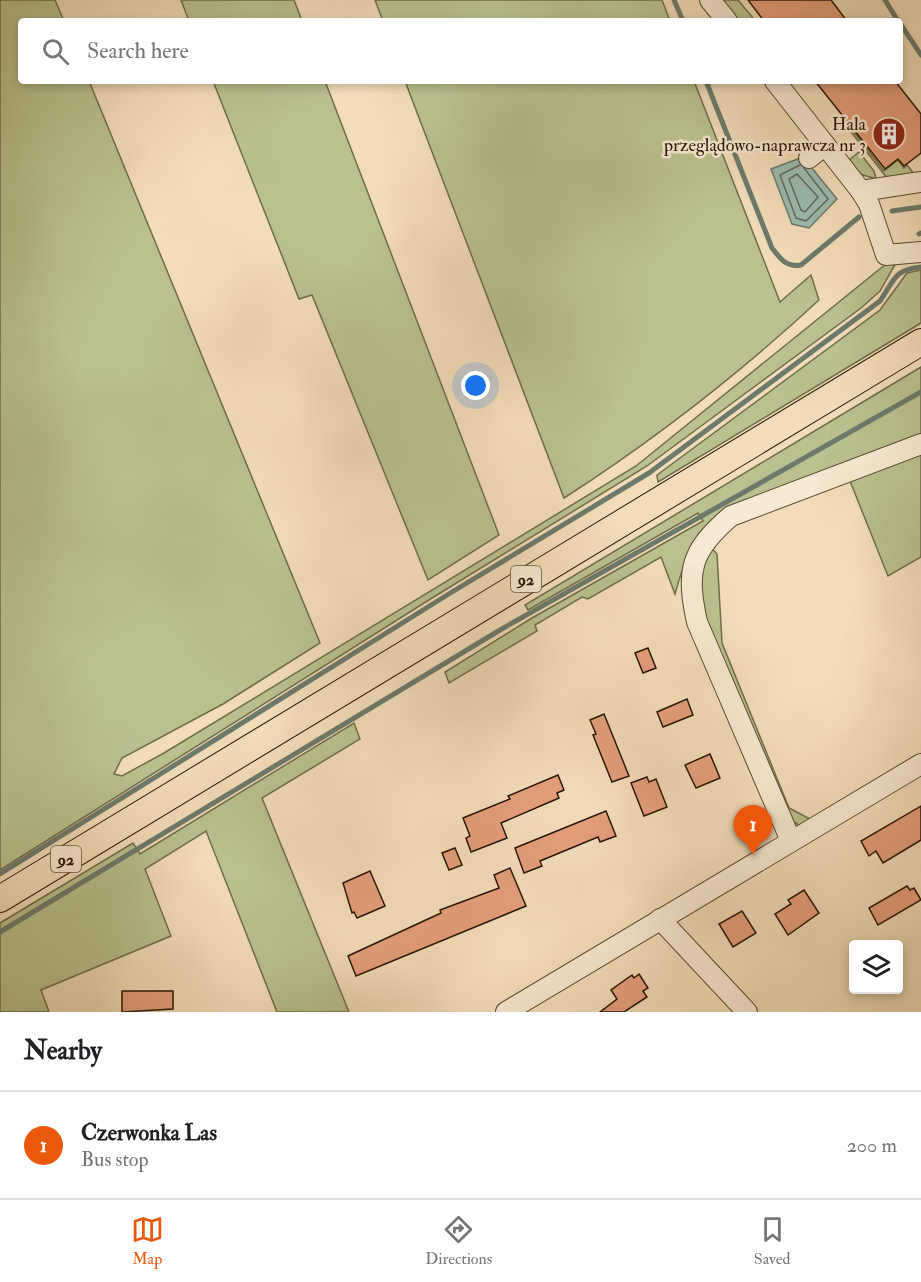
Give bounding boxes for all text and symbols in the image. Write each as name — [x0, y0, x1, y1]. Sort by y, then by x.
search box — [18, 18, 903, 84]
icon: search — [39, 35, 72, 68]
text: Search here — [87, 37, 189, 65]
place label: Hala przeglądowo-naprawcza nr 3 — [663, 113, 867, 157]
building icon: Hala przeglądowo-naprawcza nr 3 — [871, 116, 907, 152]
your location — [461, 371, 490, 400]
road number: 92 — [511, 566, 541, 592]
pin: 1 — [734, 806, 772, 855]
road number: 92 — [51, 846, 81, 872]
map controls — [849, 940, 903, 994]
button: layers — [849, 940, 903, 994]
text: Nearby — [24, 1035, 102, 1067]
text: Czerwonka Las — [81, 1119, 217, 1147]
text: 1 — [40, 1133, 47, 1158]
text: 200 m — [847, 1133, 897, 1158]
text: Bus stop — [81, 1147, 149, 1172]
tab: Map — [131, 1213, 164, 1269]
tab: Directions — [425, 1213, 492, 1269]
tab: Saved — [754, 1213, 790, 1269]

